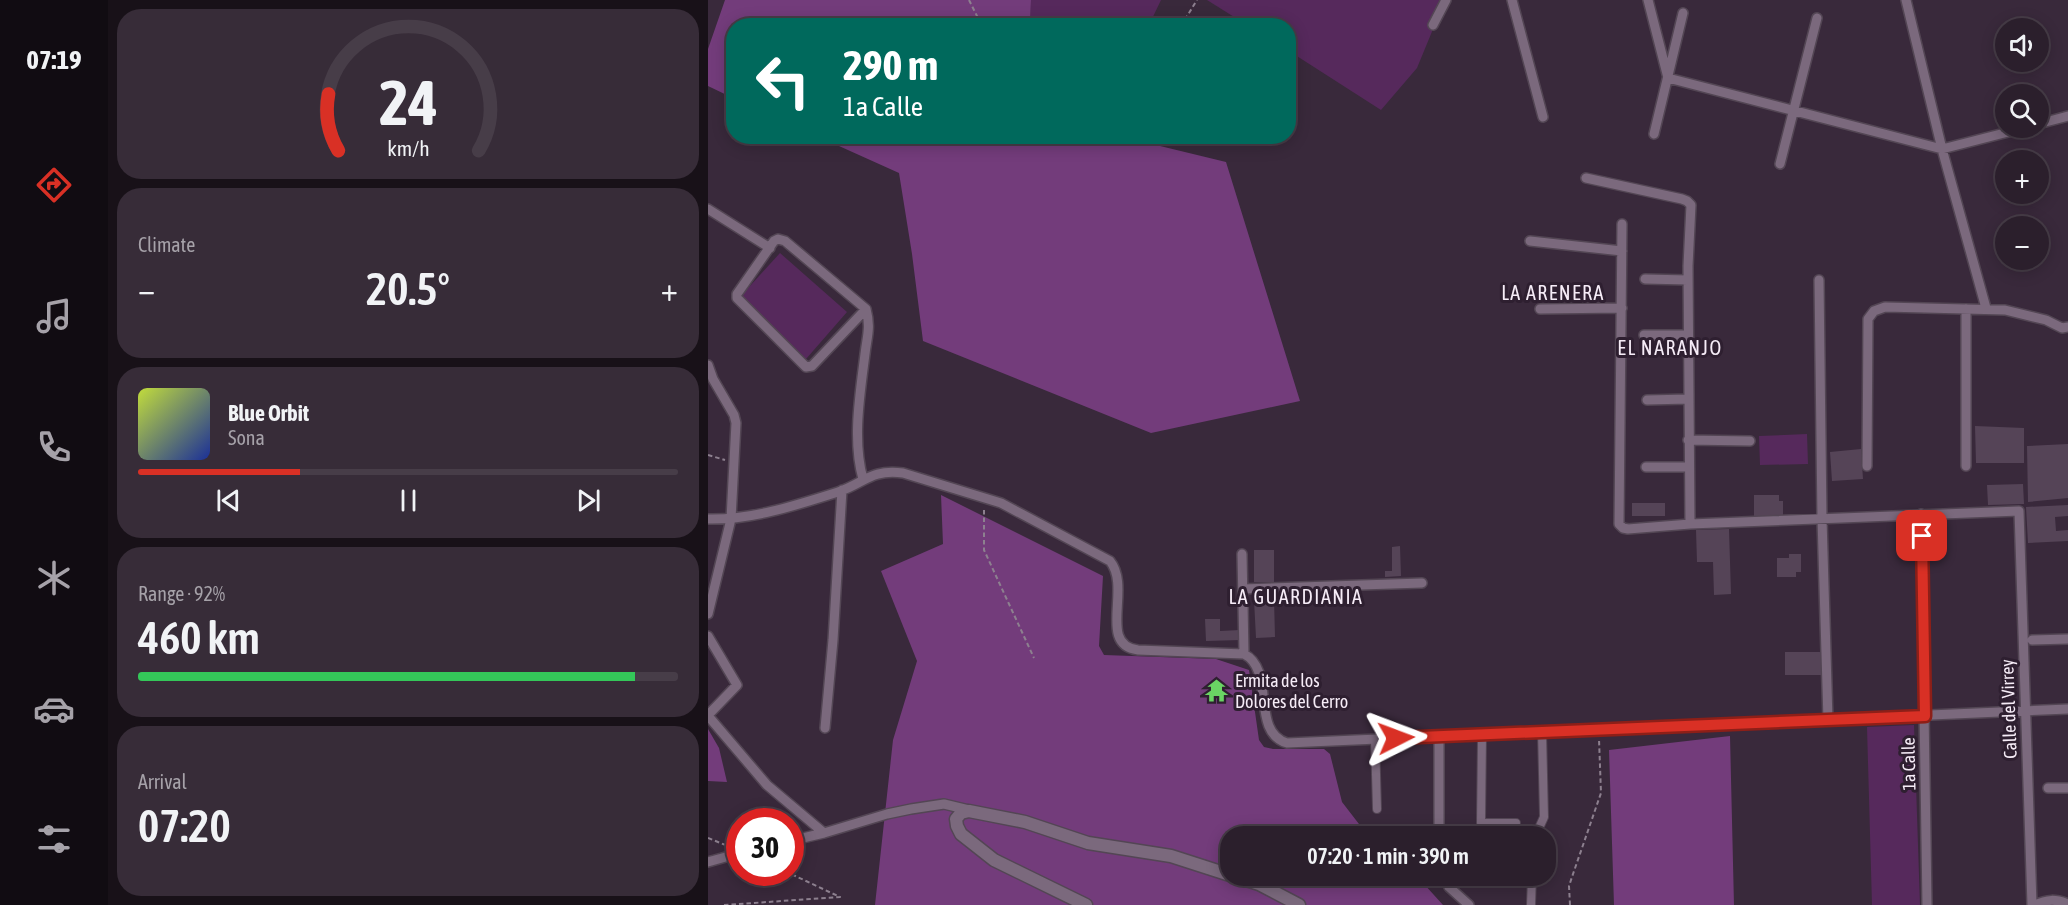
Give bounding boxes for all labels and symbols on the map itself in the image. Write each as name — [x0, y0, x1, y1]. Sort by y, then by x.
district label: LA ARENERA — [1501, 281, 1605, 304]
district label: EL NARANJO — [1617, 336, 1723, 359]
pin — [1896, 510, 1947, 561]
district label: LA GUARDIANIA — [1229, 585, 1363, 608]
street label: Calle del Virrey — [1996, 659, 2021, 759]
place label: Ermita de los Dolores del Cerro — [1235, 670, 1348, 712]
temple icon: Ermita de los Dolores del Cerro — [1204, 678, 1230, 704]
position arrow — [1364, 706, 1428, 770]
street label: 1a Calle — [1898, 737, 1919, 791]
speed limit sign: 30 — [726, 808, 804, 886]

